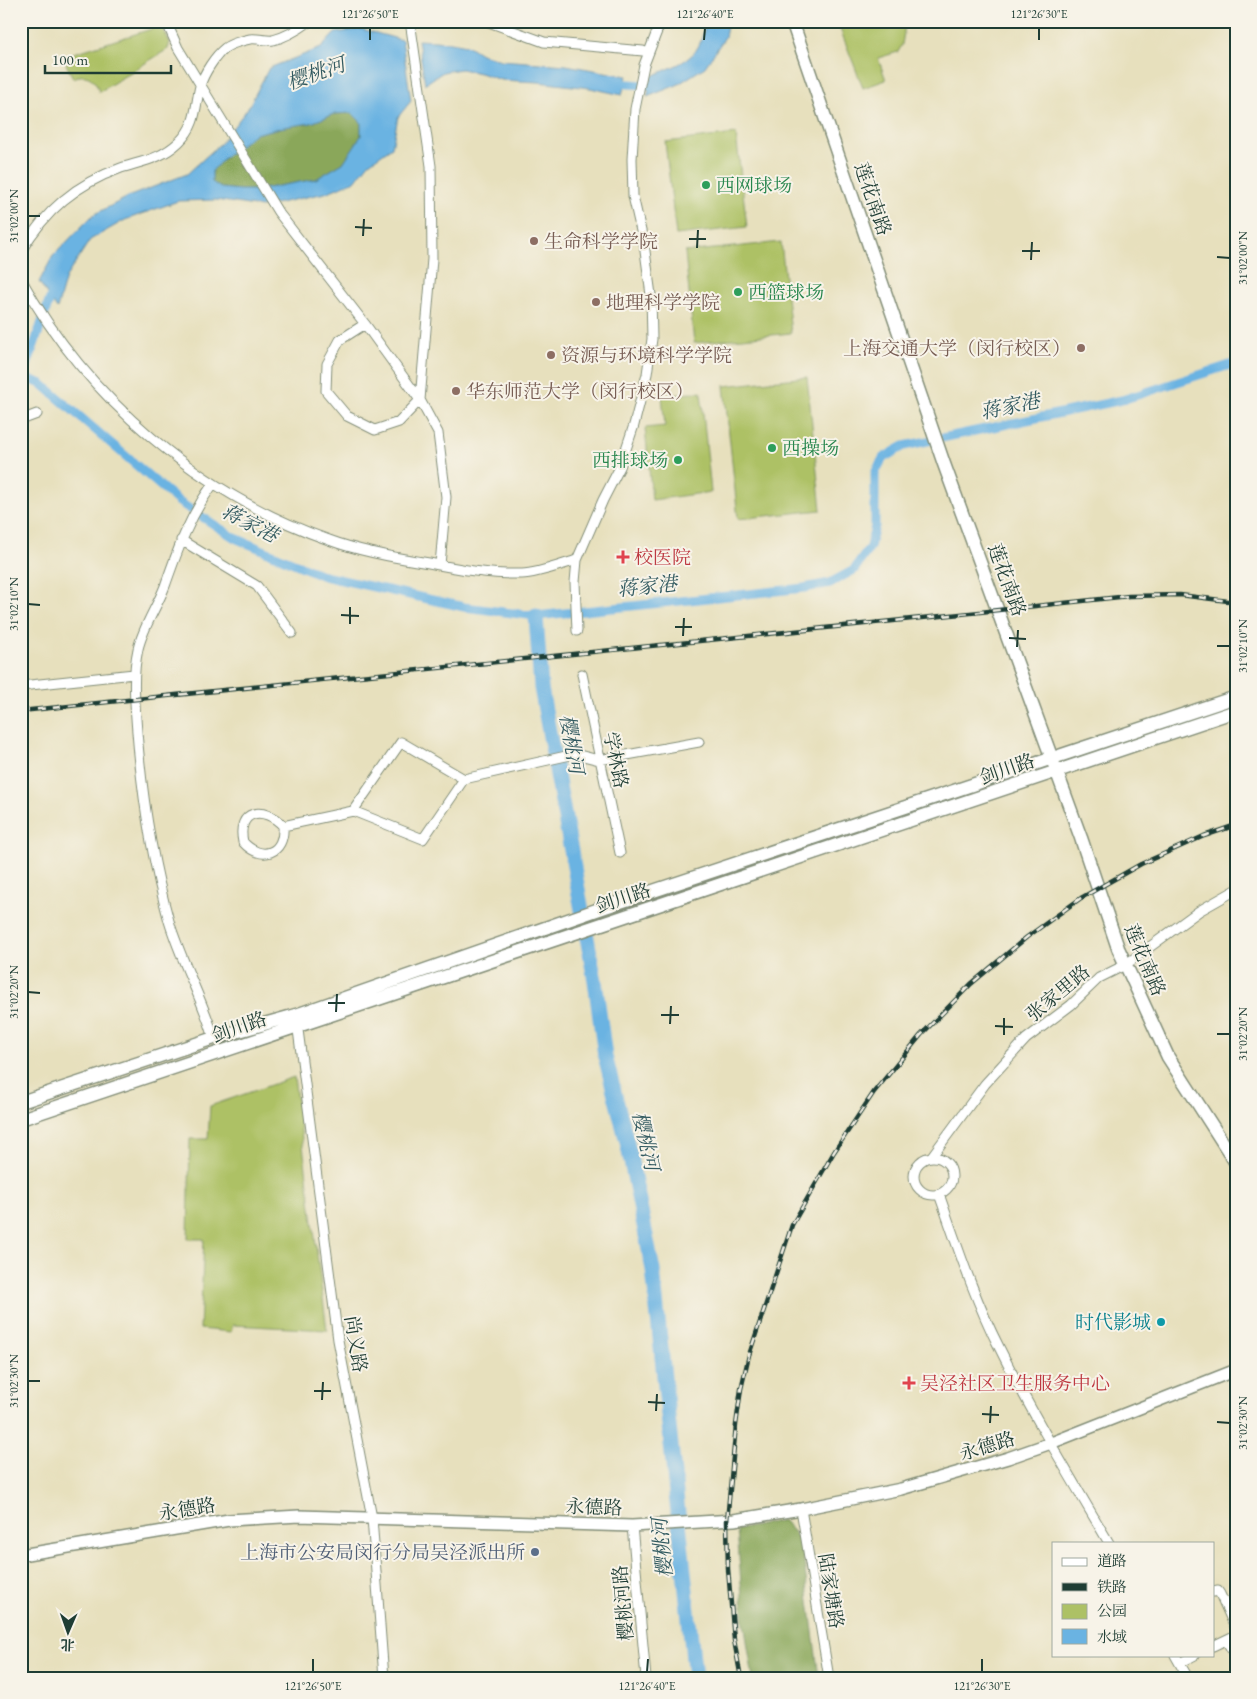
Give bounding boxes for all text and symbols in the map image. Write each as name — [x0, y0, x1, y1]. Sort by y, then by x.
text: 121°26'50"E — [342, 6, 399, 22]
text: 121°26'40"E — [677, 6, 734, 22]
text: 121°26'30"E — [1011, 6, 1068, 22]
scale bar — [45, 42, 171, 74]
text: 100 m — [52, 50, 89, 69]
water label: 樱桃河 — [283, 50, 351, 95]
street label: 莲花南路 — [849, 159, 897, 239]
place label: 西网球场 — [716, 173, 792, 198]
marker: 西网球场 — [700, 179, 712, 191]
text: 31°02'00"N — [6, 189, 22, 243]
place label: 生命科学学院 — [544, 229, 658, 254]
text: 31°02'00"N — [1235, 231, 1251, 285]
marker: 生命科学学院 — [528, 235, 540, 247]
place label: 西篮球场 — [748, 280, 824, 305]
marker: 西篮球场 — [732, 286, 744, 298]
place label: 地理科学学院 — [606, 290, 720, 315]
marker: 地理科学学院 — [590, 296, 602, 308]
place label: 上海交通大学（闵行校区） — [843, 336, 1071, 361]
marker: 上海交通大学（闵行校区） — [1075, 342, 1087, 354]
place label: 资源与环境科学学院 — [561, 343, 732, 368]
marker: 资源与环境科学学院 — [545, 349, 557, 361]
place label: 华东师范大学（闵行校区） — [466, 379, 694, 404]
marker: 华东师范大学（闵行校区） — [450, 385, 462, 397]
water label: 蒋家港 — [978, 386, 1045, 425]
place label: 西操场 — [782, 436, 839, 461]
marker: 西操场 — [766, 442, 778, 454]
place label: 西排球场 — [592, 448, 668, 473]
marker: 西排球场 — [672, 454, 684, 466]
water label: 蒋家港 — [217, 498, 285, 550]
street label: 莲花南路 — [982, 540, 1032, 620]
place label: 校医院 — [634, 545, 691, 570]
marker: 校医院 — [616, 550, 630, 564]
water label: 蒋家港 — [616, 570, 681, 602]
text: 31°02'10"N — [6, 577, 22, 631]
text: 31°02'10"N — [1235, 619, 1251, 673]
water label: 樱桃河 — [554, 712, 591, 779]
street label: 学林路 — [598, 730, 634, 790]
street label: 剑川路 — [976, 748, 1038, 790]
street label: 剑川路 — [592, 877, 654, 919]
street label: 莲花南路 — [1119, 920, 1171, 1000]
street label: 张家里路 — [1021, 959, 1095, 1027]
text: 31°02'20"N — [6, 965, 22, 1019]
street label: 剑川路 — [208, 1006, 270, 1048]
text: 31°02'20"N — [1235, 1007, 1251, 1061]
water label: 樱桃河 — [627, 1109, 666, 1176]
place label: 时代影城 — [1075, 1310, 1151, 1335]
street label: 尚义路 — [339, 1314, 373, 1374]
marker: 时代影城 — [1155, 1316, 1167, 1328]
text: 31°02'30"N — [6, 1354, 22, 1408]
place label: 吴泾社区卫生服务中心 — [920, 1371, 1110, 1396]
marker: 吴泾社区卫生服务中心 — [902, 1376, 916, 1390]
text: 31°02'30"N — [1235, 1396, 1251, 1450]
street label: 永德路 — [956, 1426, 1018, 1466]
street label: 永德路 — [157, 1492, 217, 1526]
street label: 永德路 — [565, 1494, 623, 1520]
water label: 樱桃河 — [646, 1514, 678, 1579]
place label: 上海市公安局闵行分局吴泾派出所 — [240, 1540, 525, 1565]
legend — [1052, 1542, 1214, 1656]
marker: 上海市公安局闵行分局吴泾派出所 — [529, 1546, 541, 1558]
text: 道路 — [1097, 1551, 1127, 1570]
street label: 陆家塘路 — [813, 1552, 849, 1630]
street label: 樱桃河路 — [607, 1564, 639, 1642]
text: 铁路 — [1097, 1577, 1127, 1596]
text: 公园 — [1097, 1601, 1127, 1620]
north arrow — [42, 1606, 92, 1656]
text: 水域 — [1097, 1627, 1127, 1646]
text: 北 — [60, 1636, 75, 1654]
text: 121°26'50"E — [285, 1678, 342, 1694]
text: 121°26'40"E — [619, 1678, 676, 1694]
text: 121°26'30"E — [954, 1678, 1011, 1694]

